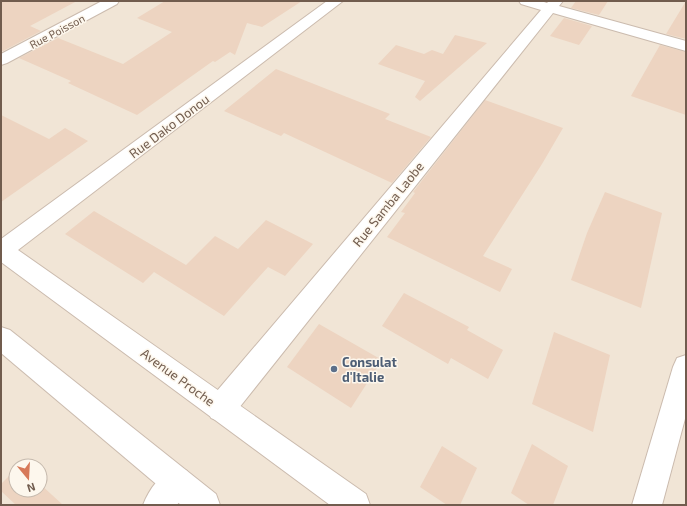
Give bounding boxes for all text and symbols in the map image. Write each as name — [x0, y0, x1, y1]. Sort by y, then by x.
street label: Rue Poisson — [27, 11, 87, 51]
street label: Rue Dako Donou — [126, 91, 212, 161]
street label: Rue Samba Laobe — [349, 158, 427, 250]
street label: Avenue Proche — [138, 345, 218, 409]
place label: Consulat d'Italie — [342, 354, 397, 385]
marker: Consulat d'Italie — [329, 364, 339, 374]
north arrow — [8, 458, 48, 498]
text: N — [25, 481, 37, 495]

